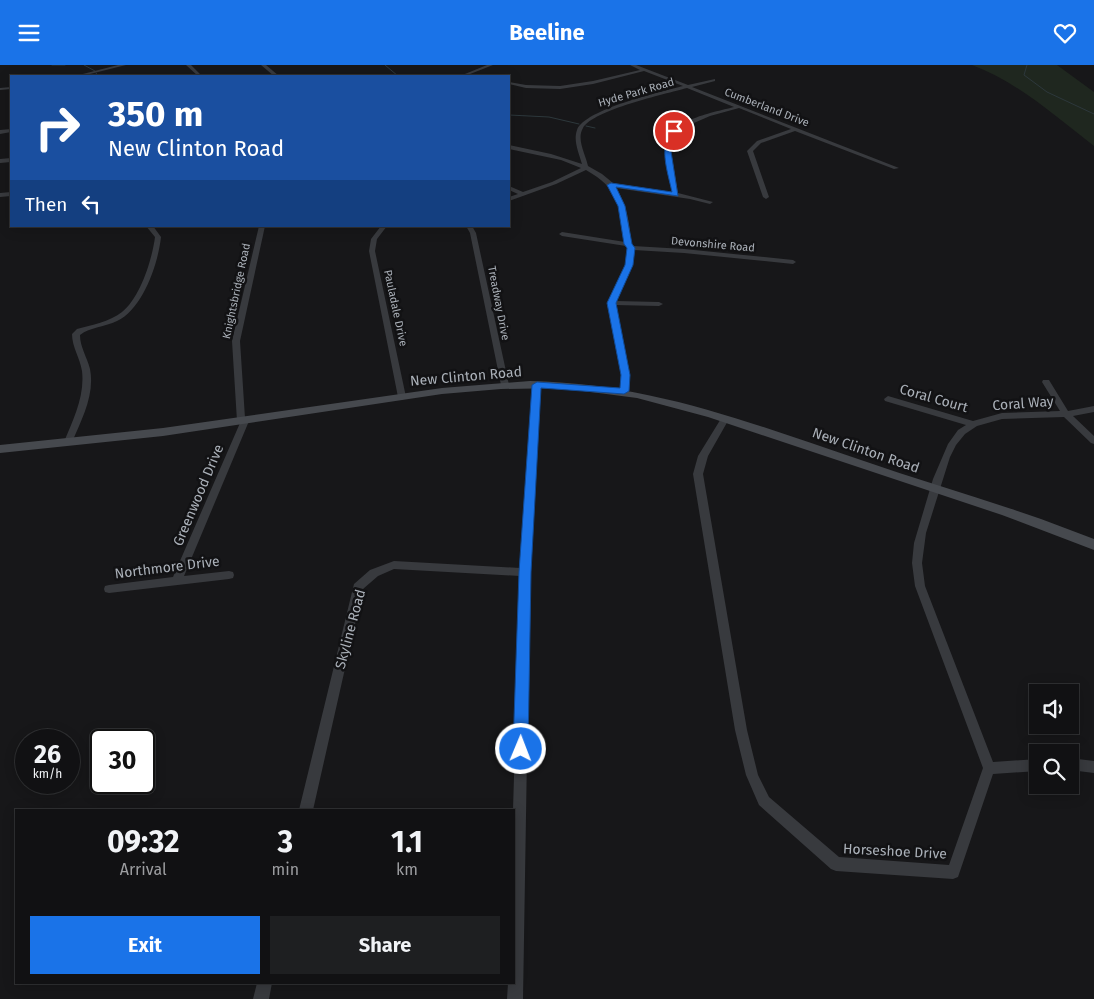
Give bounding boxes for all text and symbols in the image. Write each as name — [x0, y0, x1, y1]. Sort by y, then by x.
icon: menu — [15, 19, 43, 47]
text: Beeline — [509, 19, 585, 46]
icon: heart — [1051, 19, 1079, 47]
street label: Hyde Park Road — [597, 75, 676, 110]
street label: Cumberland Drive — [723, 85, 811, 130]
text: 350 m — [108, 93, 203, 135]
icon: right — [25, 95, 90, 160]
pin — [653, 110, 695, 152]
icon: arrive — [660, 117, 688, 145]
text: New Clinton Road — [108, 135, 284, 162]
icon: left — [77, 190, 105, 218]
text: Then — [25, 193, 67, 216]
street label: Devonshire Road — [670, 234, 755, 255]
street label: Knightsbridge Road — [220, 242, 253, 340]
street label: Treadway Drive — [485, 265, 512, 341]
street label: Pauladale Drive — [381, 269, 410, 347]
street label: New Clinton Road — [409, 363, 523, 390]
street label: Coral Court — [898, 381, 971, 417]
street label: Coral Way — [992, 393, 1054, 414]
street label: New Clinton Road — [810, 424, 922, 477]
street label: Greenwood Drive — [169, 442, 228, 548]
street label: Northmore Drive — [114, 553, 221, 582]
street label: Skyline Road — [332, 588, 369, 671]
map controls — [1029, 684, 1079, 794]
button: sound — [1029, 684, 1079, 734]
position arrow — [494, 722, 546, 774]
speed limit sign: 30 — [90, 729, 155, 794]
text: 26 — [34, 740, 61, 770]
button: search — [1029, 744, 1079, 794]
text: km/h — [33, 767, 62, 781]
text: 09:32 — [107, 824, 179, 860]
text: 3 — [277, 824, 293, 860]
text: 1.1 — [391, 824, 423, 860]
street label: Horseshoe Drive — [843, 840, 947, 863]
text: Arrival — [120, 860, 167, 879]
text: min — [271, 860, 299, 879]
text: km — [396, 860, 418, 879]
button: Exit — [30, 916, 260, 974]
button: Share — [270, 916, 500, 974]

